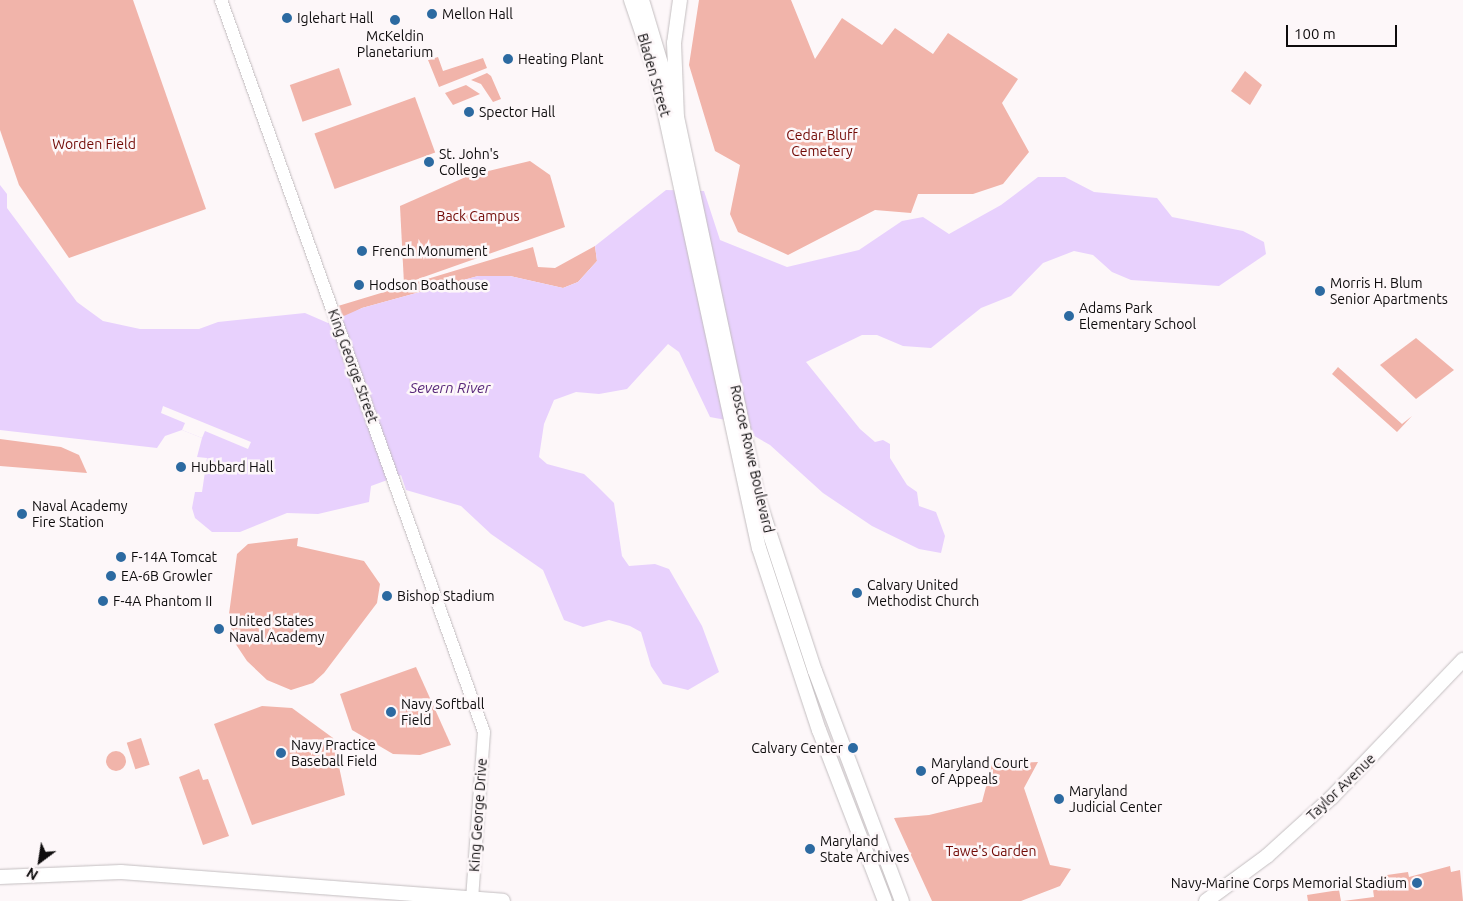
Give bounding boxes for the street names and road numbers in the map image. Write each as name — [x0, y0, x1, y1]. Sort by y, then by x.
street label: Bladen Street — [634, 31, 674, 119]
street label: King George Street — [325, 307, 381, 425]
street label: Roscoe Rowe Boulevard — [727, 383, 777, 535]
street label: Taylor Avenue — [1303, 750, 1379, 824]
street label: King George Drive — [466, 758, 490, 872]

